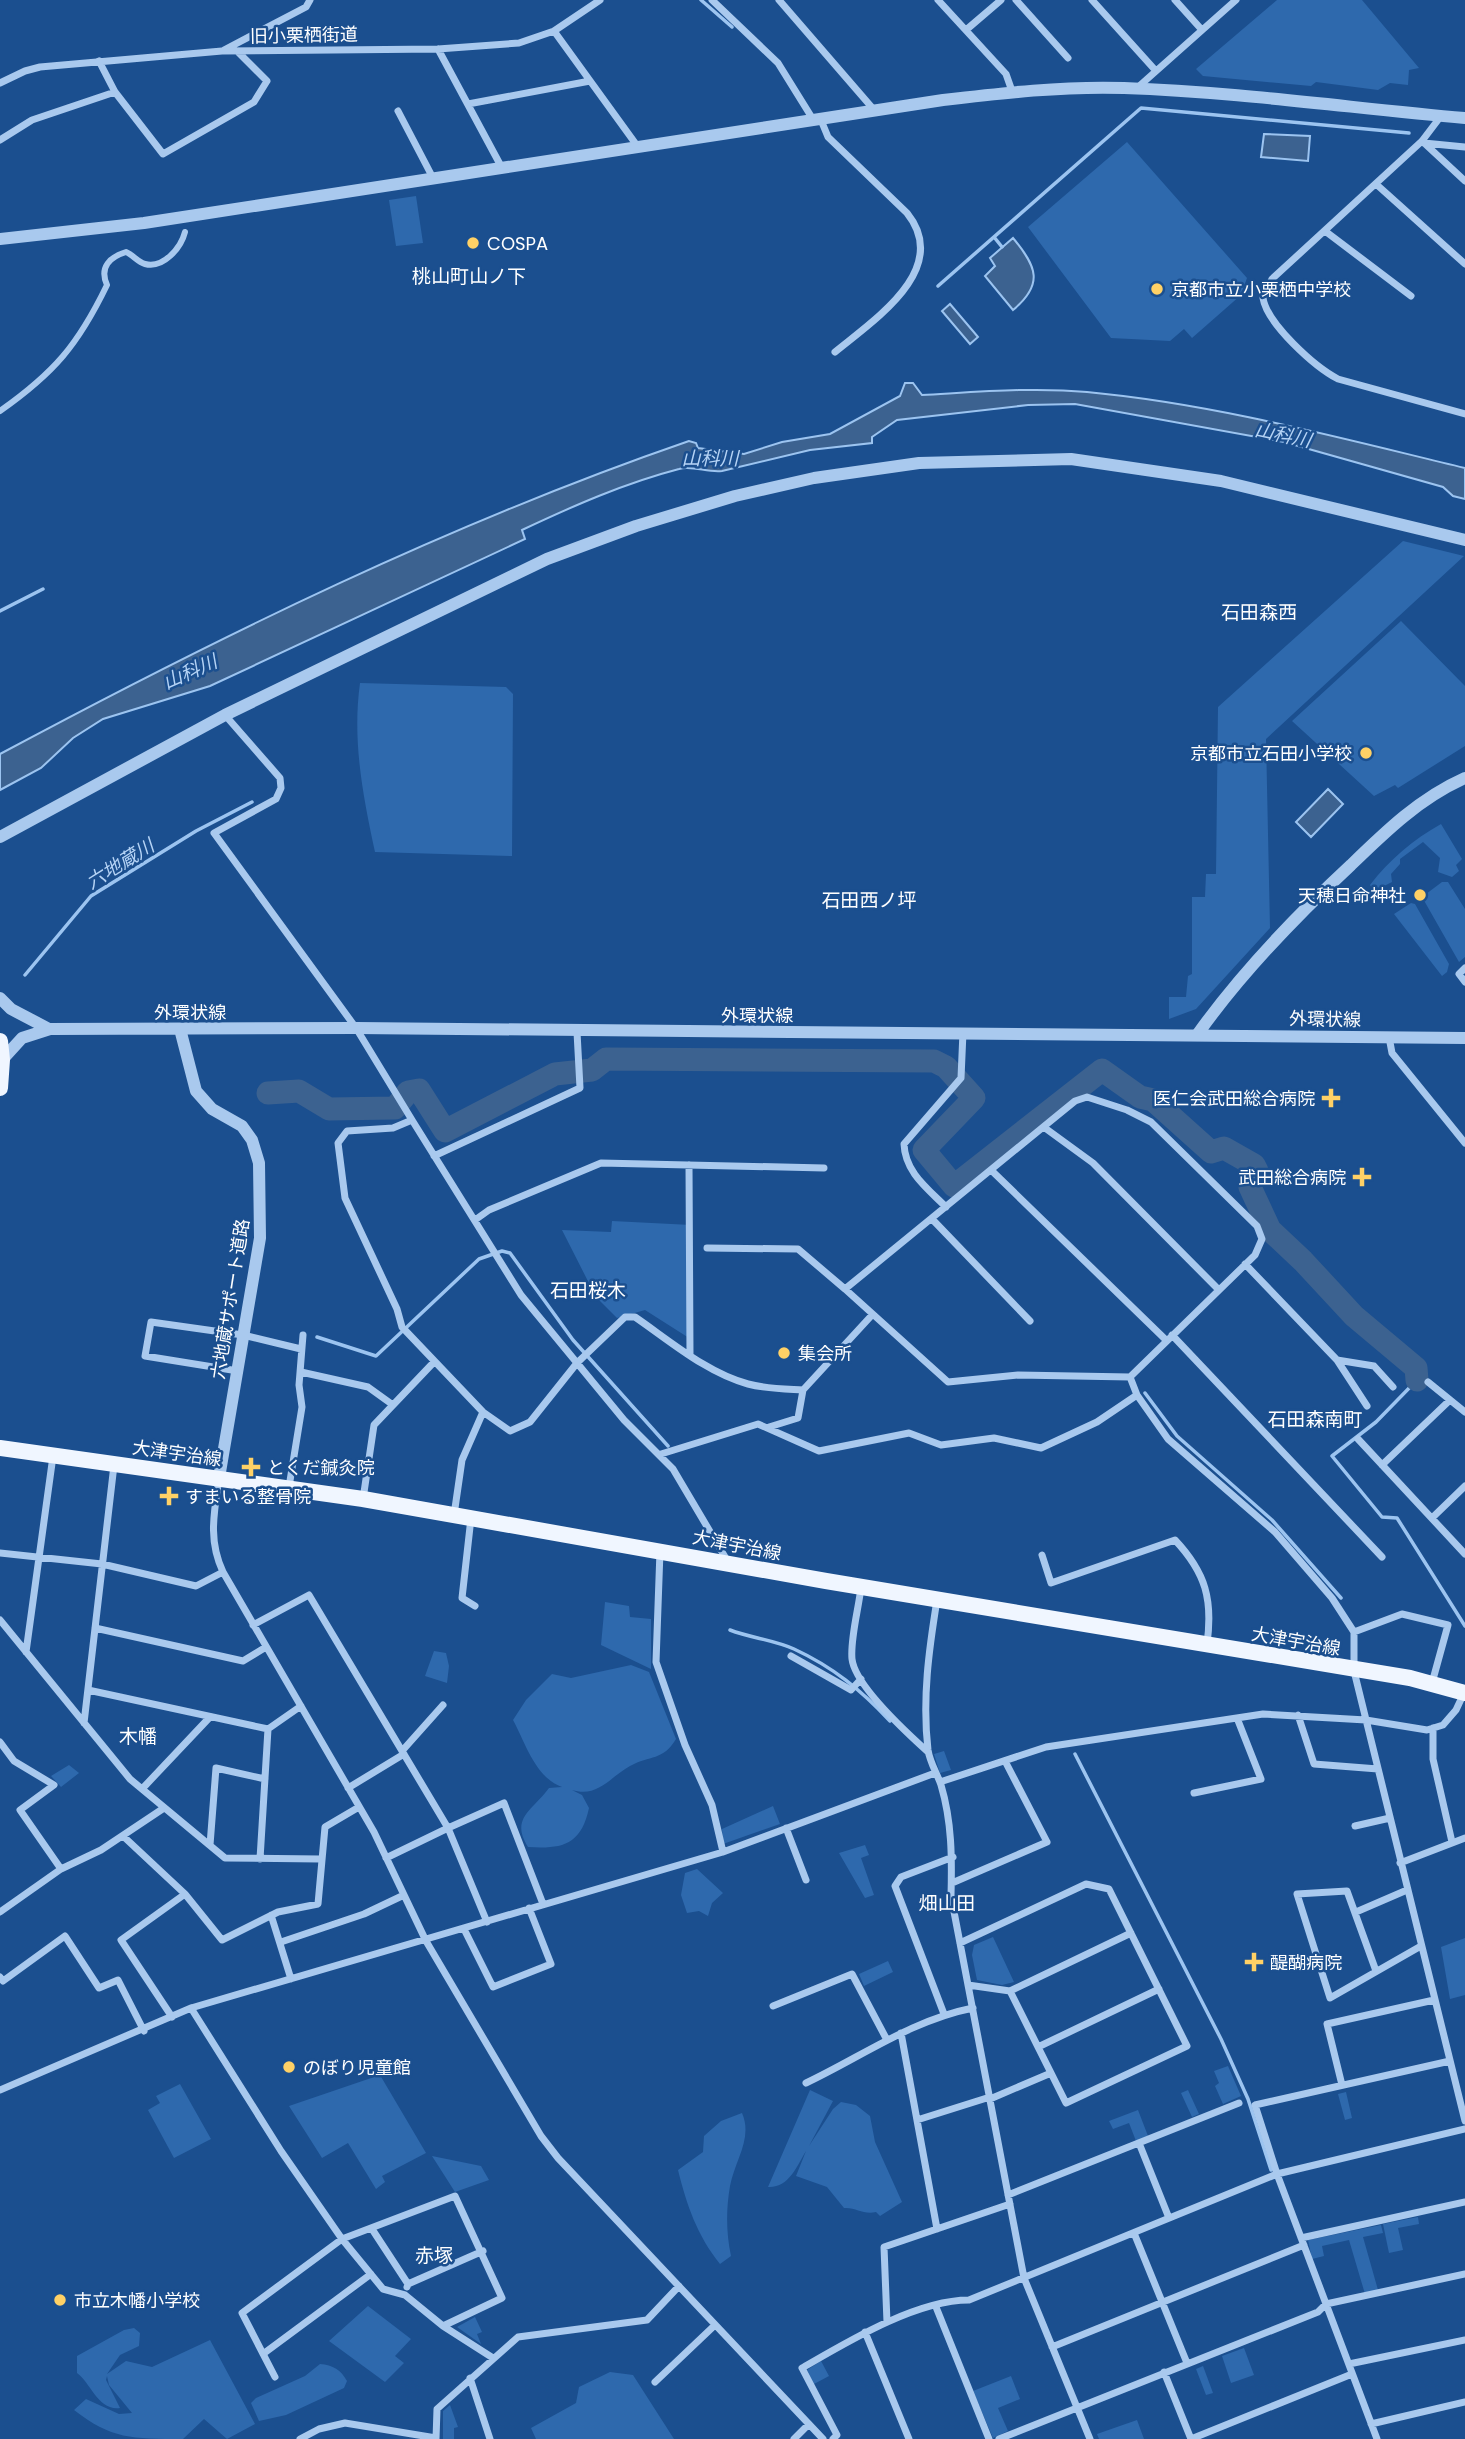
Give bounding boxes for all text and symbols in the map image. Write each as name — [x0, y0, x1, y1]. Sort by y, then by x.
street label: 旧小栗栖街道 — [250, 22, 358, 48]
place label: COSPA — [487, 231, 548, 256]
marker: COSPA — [465, 235, 481, 251]
district label: 桃山町山ノ下 — [412, 263, 526, 290]
place label: 京都市立小栗栖中学校 — [1171, 277, 1351, 302]
marker: 京都市立小栗栖中学校 — [1149, 281, 1165, 297]
water label: 山科川 — [1252, 416, 1316, 455]
water label: 山科川 — [681, 445, 740, 472]
district label: 石田森西 — [1221, 599, 1297, 626]
water label: 山科川 — [158, 647, 223, 696]
place label: 京都市立石田小学校 — [1190, 741, 1352, 766]
marker: 京都市立石田小学校 — [1358, 745, 1374, 761]
water label: 六地蔵川 — [81, 831, 161, 896]
place label: 天穂日命神社 — [1298, 883, 1406, 908]
district label: 石田西ノ坪 — [821, 887, 917, 914]
marker: 天穂日命神社 — [1412, 887, 1428, 903]
street label: 外環状線 — [154, 1000, 226, 1025]
street label: 外環状線 — [721, 1003, 793, 1028]
street label: 外環状線 — [1289, 1006, 1361, 1032]
place label: 医仁会武田総合病院 — [1153, 1086, 1315, 1111]
marker: 医仁会武田総合病院 — [1321, 1088, 1341, 1108]
place label: 武田総合病院 — [1238, 1165, 1346, 1190]
marker: 武田総合病院 — [1352, 1167, 1372, 1187]
street label: 六地蔵サポート道路 — [205, 1217, 255, 1381]
district label: 石田桜木 — [550, 1277, 626, 1304]
place label: 集会所 — [798, 1341, 852, 1366]
marker: 集会所 — [776, 1345, 792, 1361]
district label: 石田森南町 — [1267, 1406, 1363, 1433]
street label: 大津宇治線 — [131, 1434, 223, 1472]
place label: とくだ鍼灸院 — [267, 1455, 374, 1480]
marker: とくだ鍼灸院 — [241, 1457, 261, 1477]
place label: すまいる整骨院 — [185, 1484, 311, 1509]
marker: すまいる整骨院 — [159, 1486, 179, 1506]
street label: 大津宇治線 — [690, 1524, 784, 1566]
street label: 大津宇治線 — [1250, 1621, 1342, 1661]
district label: 木幡 — [119, 1723, 157, 1750]
district label: 畑山田 — [918, 1890, 976, 1917]
place label: 醍醐病院 — [1270, 1950, 1342, 1975]
marker: 醍醐病院 — [1244, 1952, 1264, 1972]
place label: のぼり児童館 — [303, 2055, 411, 2080]
marker: のぼり児童館 — [281, 2059, 297, 2075]
district label: 赤塚 — [415, 2242, 453, 2269]
place label: 市立木幡小学校 — [74, 2288, 200, 2313]
marker: 市立木幡小学校 — [52, 2292, 68, 2308]

